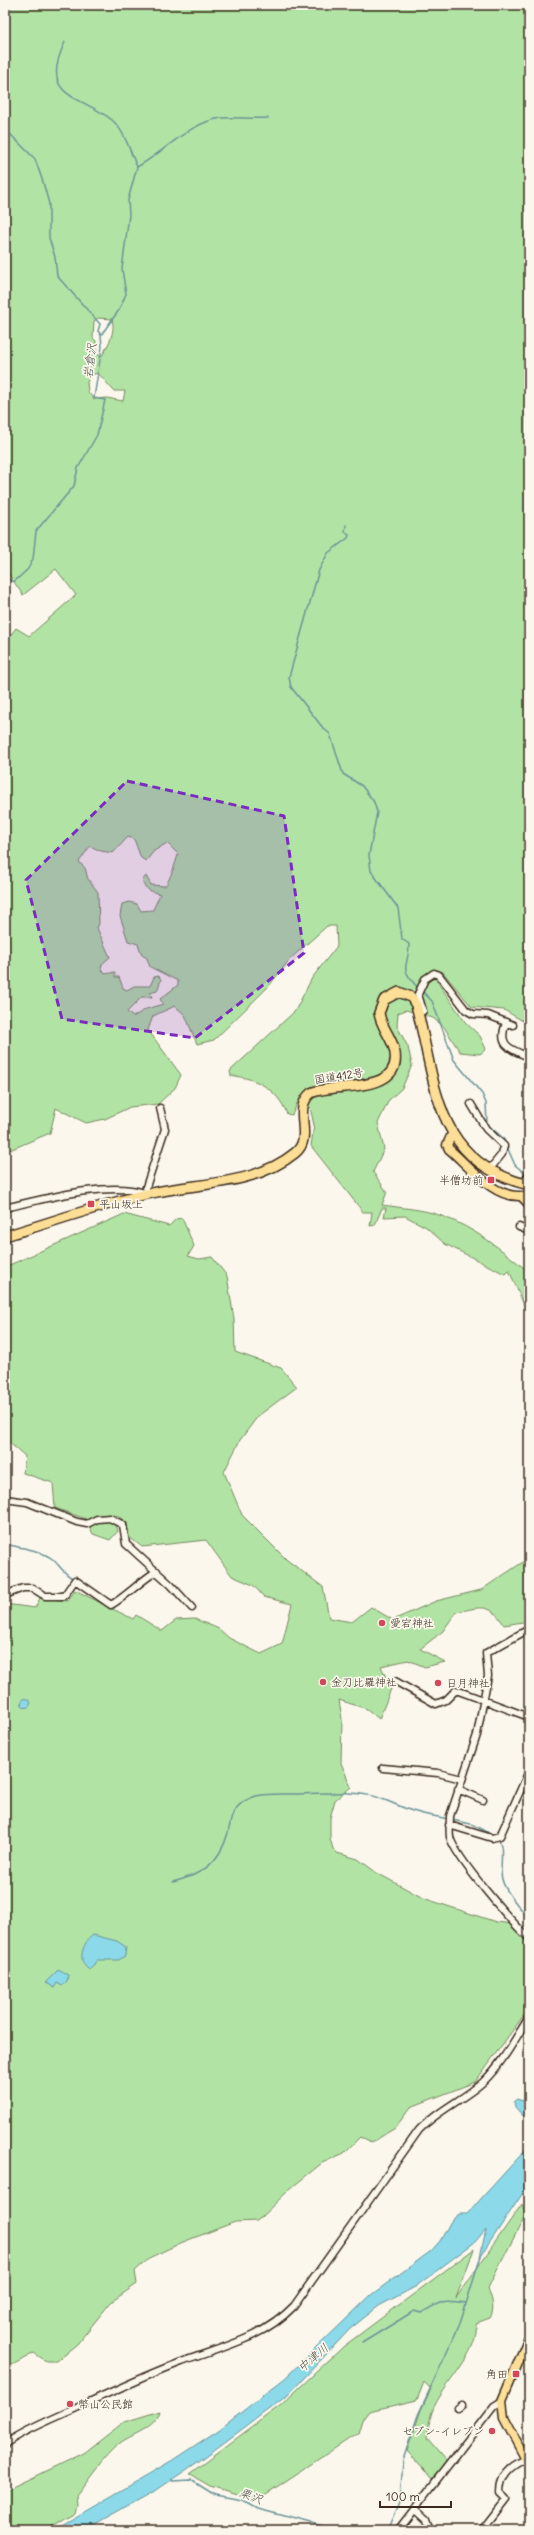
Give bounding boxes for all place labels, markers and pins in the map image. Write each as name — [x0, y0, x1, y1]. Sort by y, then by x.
place label: 半僧坊前 — [439, 1173, 483, 1187]
marker: 半僧坊前 — [486, 1175, 496, 1185]
place label: 平山坂上 — [99, 1197, 143, 1211]
marker: 平山坂上 — [86, 1199, 96, 1209]
place label: 愛宕神社 — [390, 1616, 434, 1630]
marker: 愛宕神社 — [377, 1618, 387, 1628]
place label: 金刀比羅神社 — [331, 1675, 397, 1689]
place label: 日月神社 — [446, 1676, 490, 1690]
marker: 金刀比羅神社 — [318, 1677, 328, 1687]
marker: 日月神社 — [433, 1678, 443, 1688]
place label: 角田 — [486, 2367, 508, 2381]
marker: 角田 — [511, 2369, 521, 2379]
place label: 幣山公民館 — [78, 2397, 133, 2411]
marker: 幣山公民館 — [65, 2399, 75, 2409]
place label: セブン-イレブン — [402, 2424, 484, 2438]
marker: セブン-イレブン — [487, 2426, 497, 2436]

